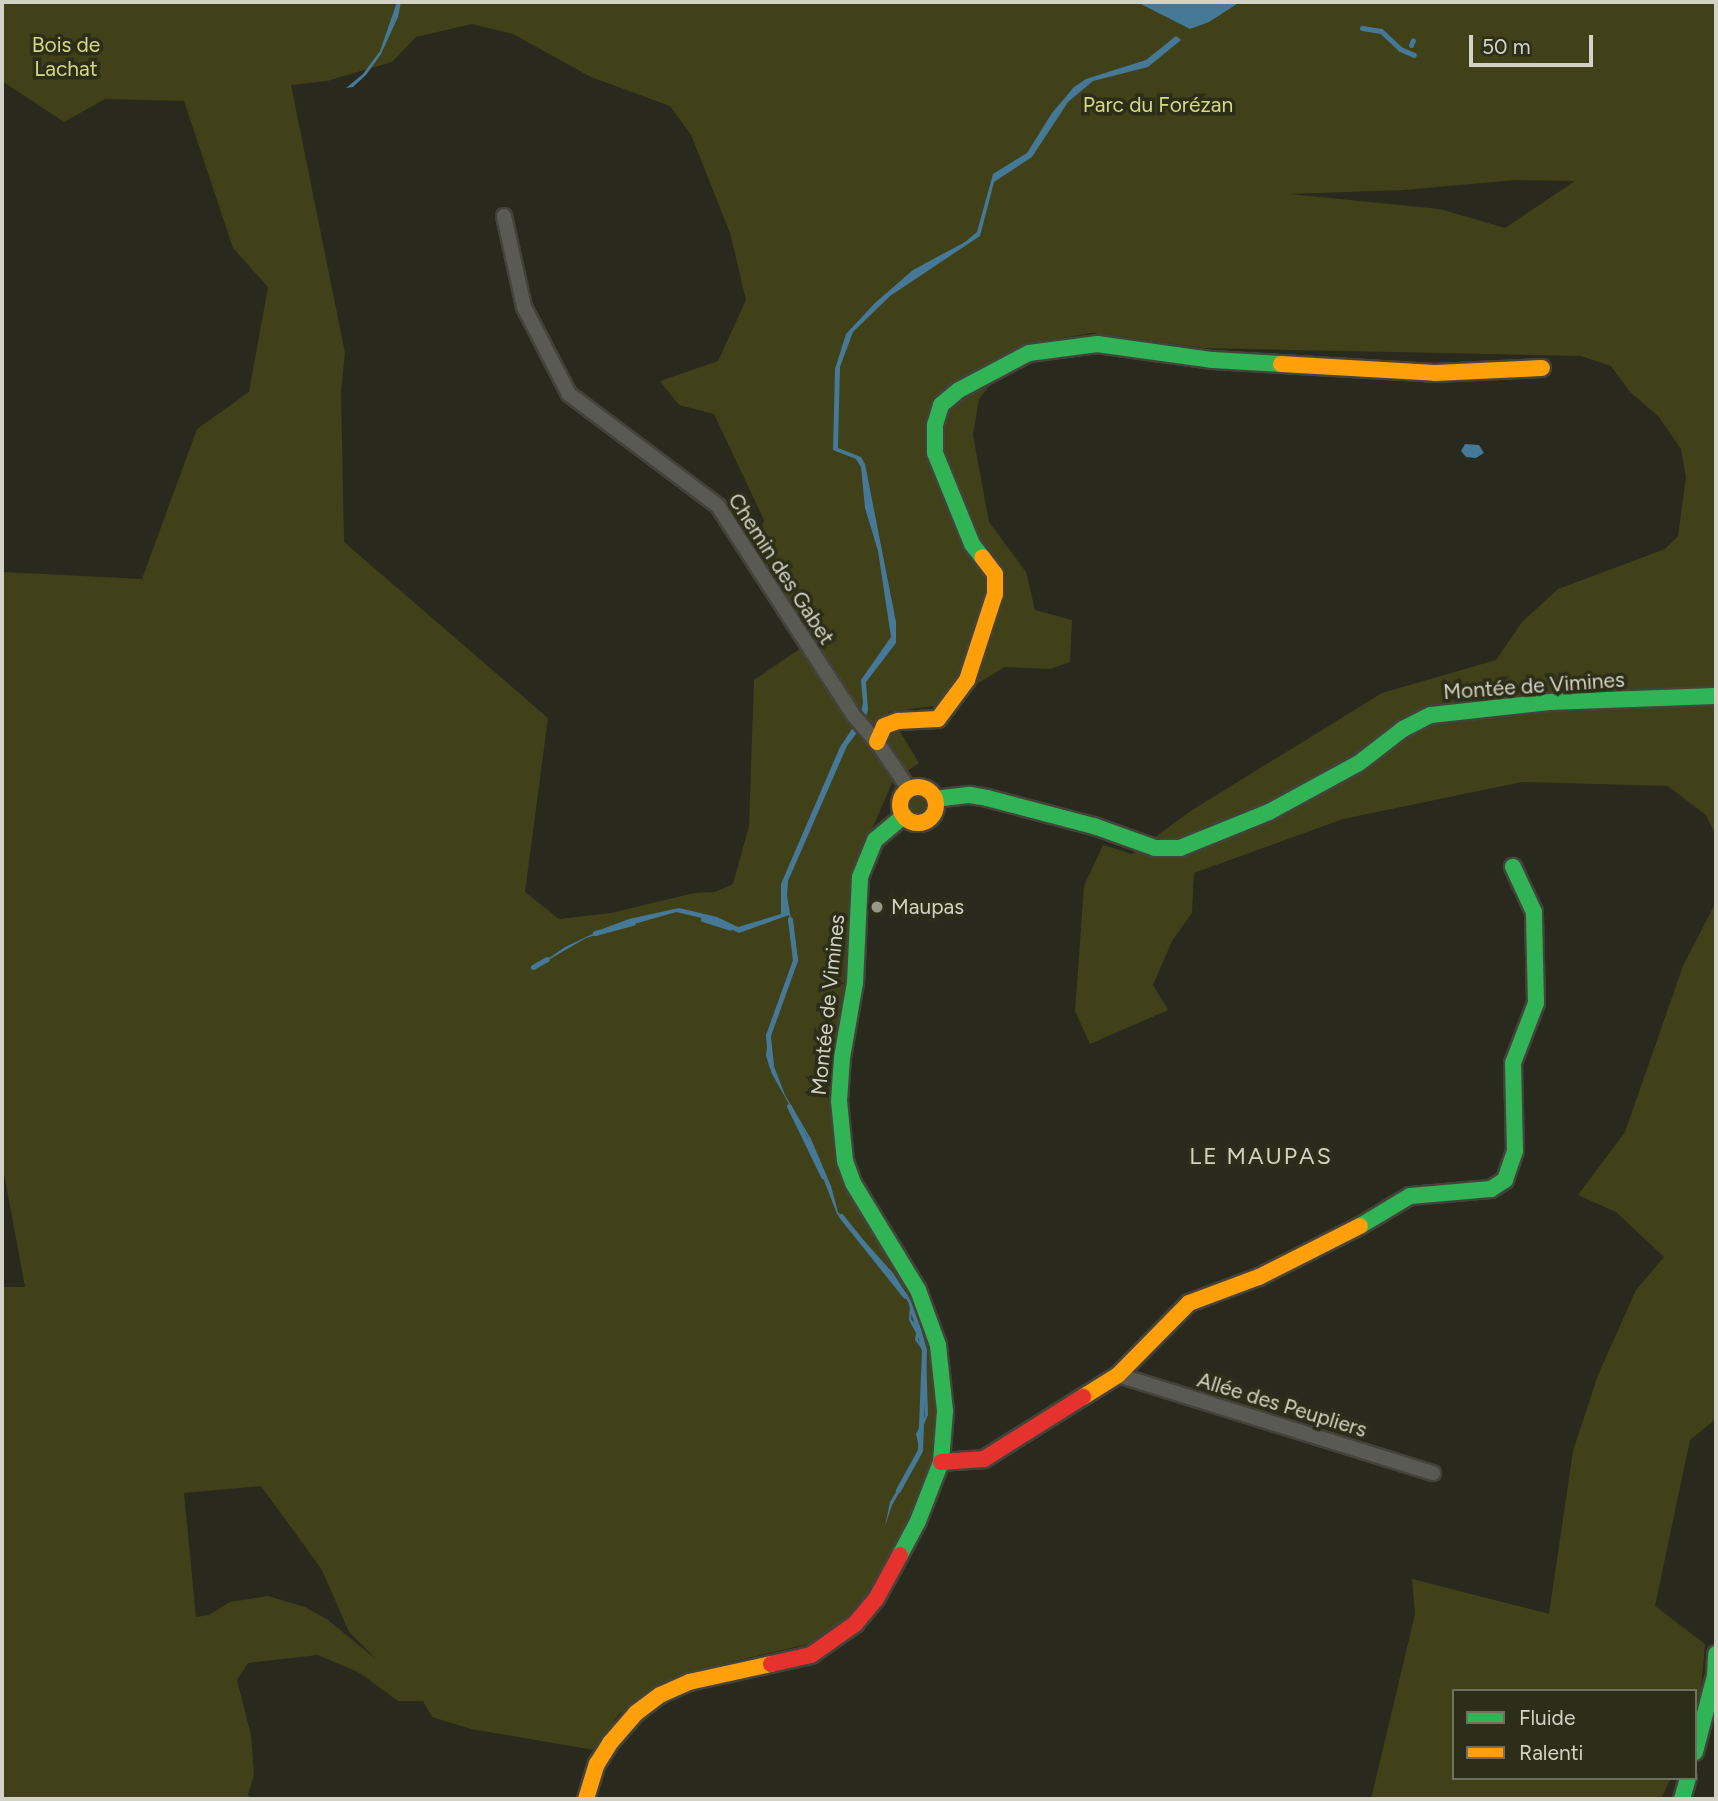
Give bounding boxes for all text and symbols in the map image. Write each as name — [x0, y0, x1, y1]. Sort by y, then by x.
scale bar — [1473, 21, 1597, 65]
park label: Bois de Lachat — [32, 32, 100, 82]
text: 50 m — [1482, 34, 1531, 59]
park label: Parc du Forézan — [1083, 92, 1233, 118]
street label: Chemin des Gabet — [723, 489, 839, 649]
street label: Montée de Vimines — [1442, 667, 1626, 705]
place label: Maupas — [891, 894, 964, 920]
marker: Maupas — [869, 899, 885, 915]
street label: Montée de Vimines — [806, 913, 850, 1097]
district label: LE MAUPAS — [1190, 1142, 1332, 1170]
street label: Allée des Peupliers — [1194, 1367, 1370, 1443]
legend — [1452, 1689, 1697, 1780]
text: Fluide — [1519, 1705, 1575, 1730]
text: Ralenti — [1519, 1740, 1583, 1765]

